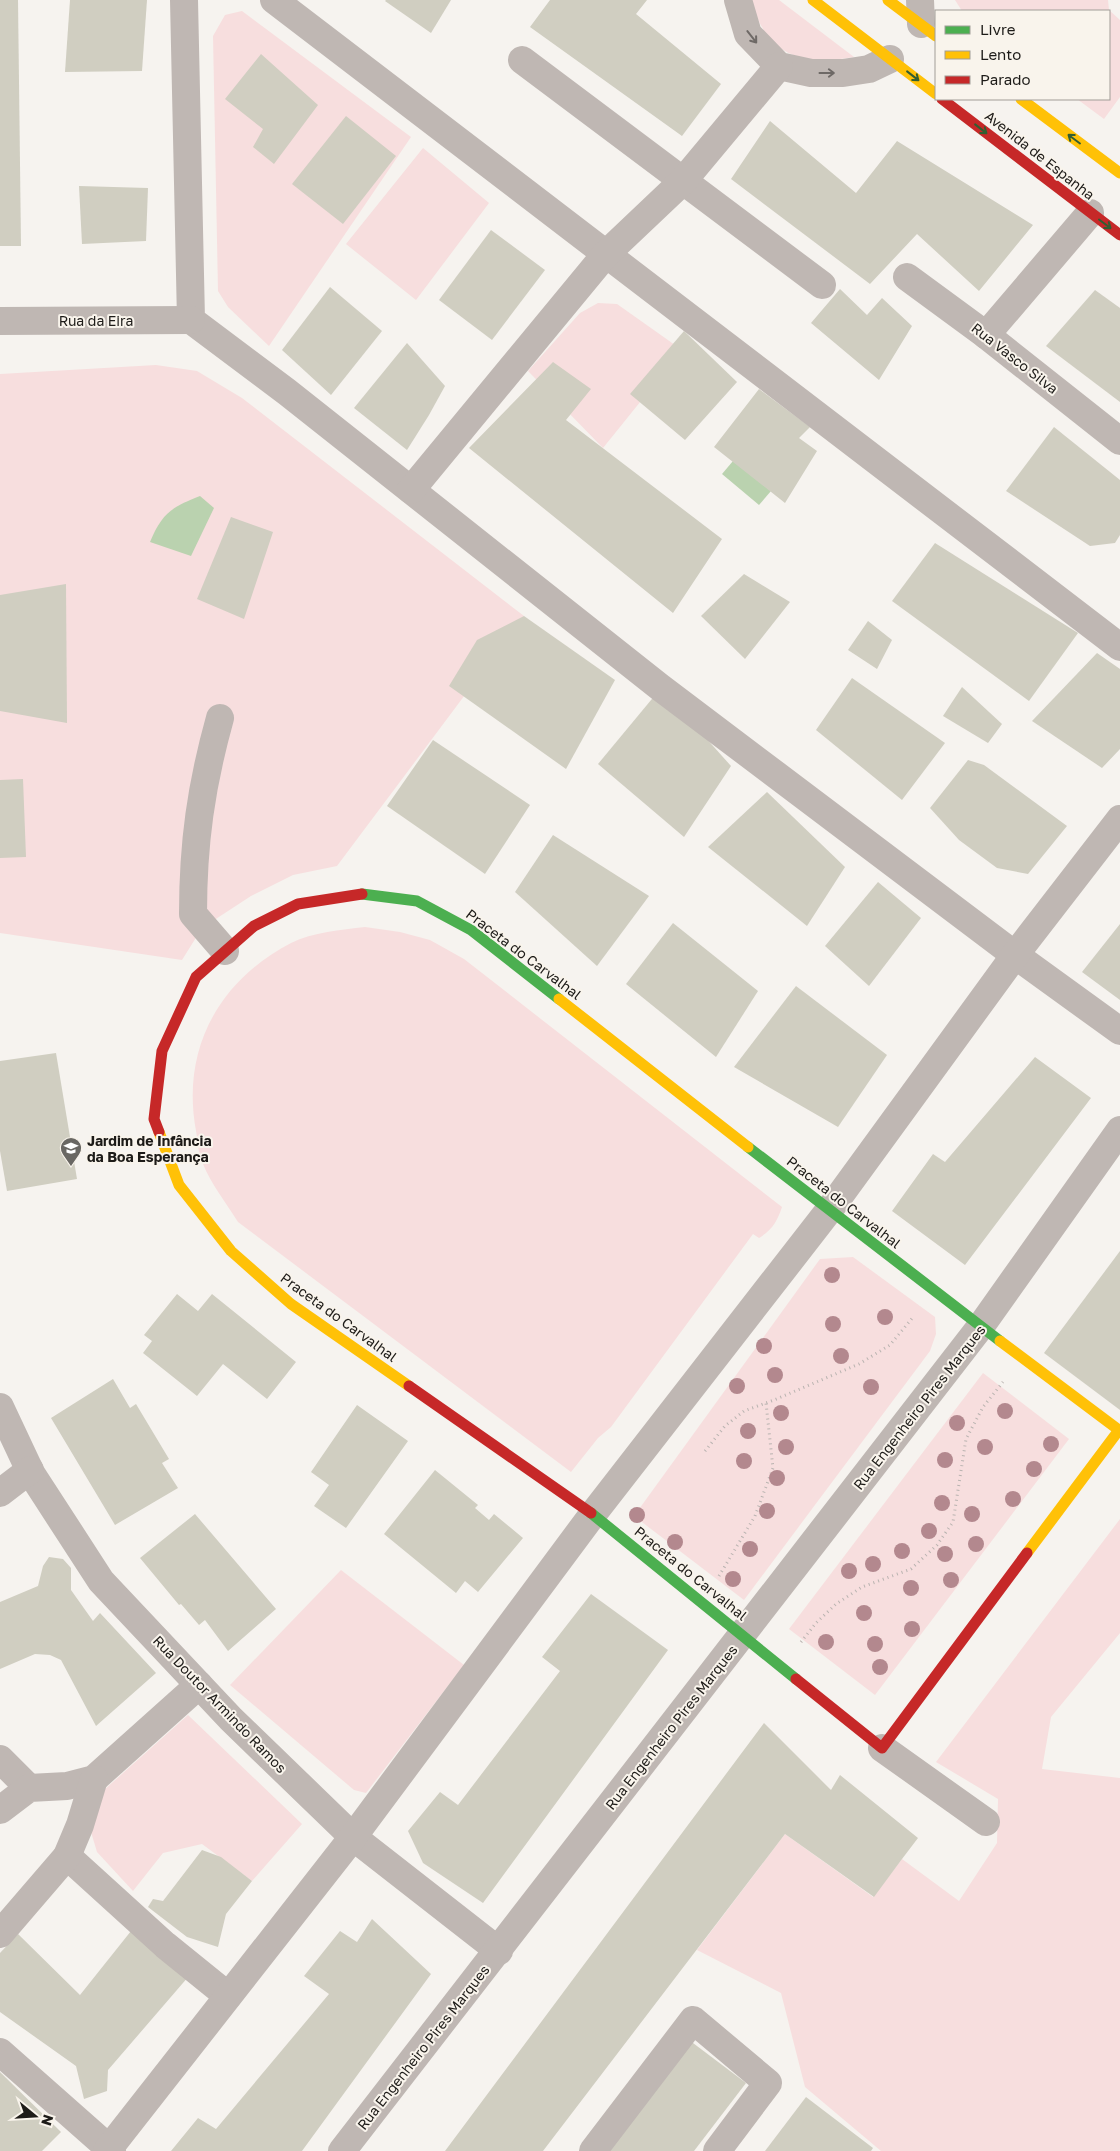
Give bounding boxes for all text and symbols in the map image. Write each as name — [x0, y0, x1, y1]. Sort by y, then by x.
legend — [935, 10, 1110, 100]
text: Livre — [980, 20, 1016, 38]
one-way arrow — [747, 30, 757, 44]
text: Lento — [980, 45, 1021, 63]
one-way arrow — [818, 68, 835, 78]
text: Parado — [980, 70, 1031, 88]
one-way arrow — [906, 71, 919, 82]
street label: Avenida de Espanha — [982, 107, 1098, 203]
one-way arrow — [974, 123, 987, 134]
one-way arrow — [1068, 133, 1081, 144]
one-way arrow — [1098, 219, 1112, 229]
street label: Rua da Eira — [59, 312, 133, 329]
street label: Rua Vasco Silva — [968, 319, 1062, 397]
street label: Praceta do Carvalhal — [463, 905, 585, 1003]
place label: Jardim de Infância da Boa Esperança — [87, 1132, 212, 1165]
school or university icon: Jardim de Infância da Boa Esperança — [59, 1136, 83, 1167]
street label: Praceta do Carvalhal — [784, 1152, 904, 1252]
street label: Praceta do Carvalhal — [277, 1269, 401, 1365]
street label: Rua Engenheiro Pires Marques — [849, 1321, 989, 1493]
street label: Praceta do Carvalhal — [631, 1522, 751, 1624]
street label: Rua Doutor Armindo Ramos — [150, 1632, 290, 1776]
street label: Rua Engenheiro Pires Marques — [601, 1641, 741, 1813]
street label: Rua Engenheiro Pires Marques — [353, 1961, 493, 2133]
north arrow — [10, 2091, 60, 2141]
text: N — [38, 2112, 58, 2128]

